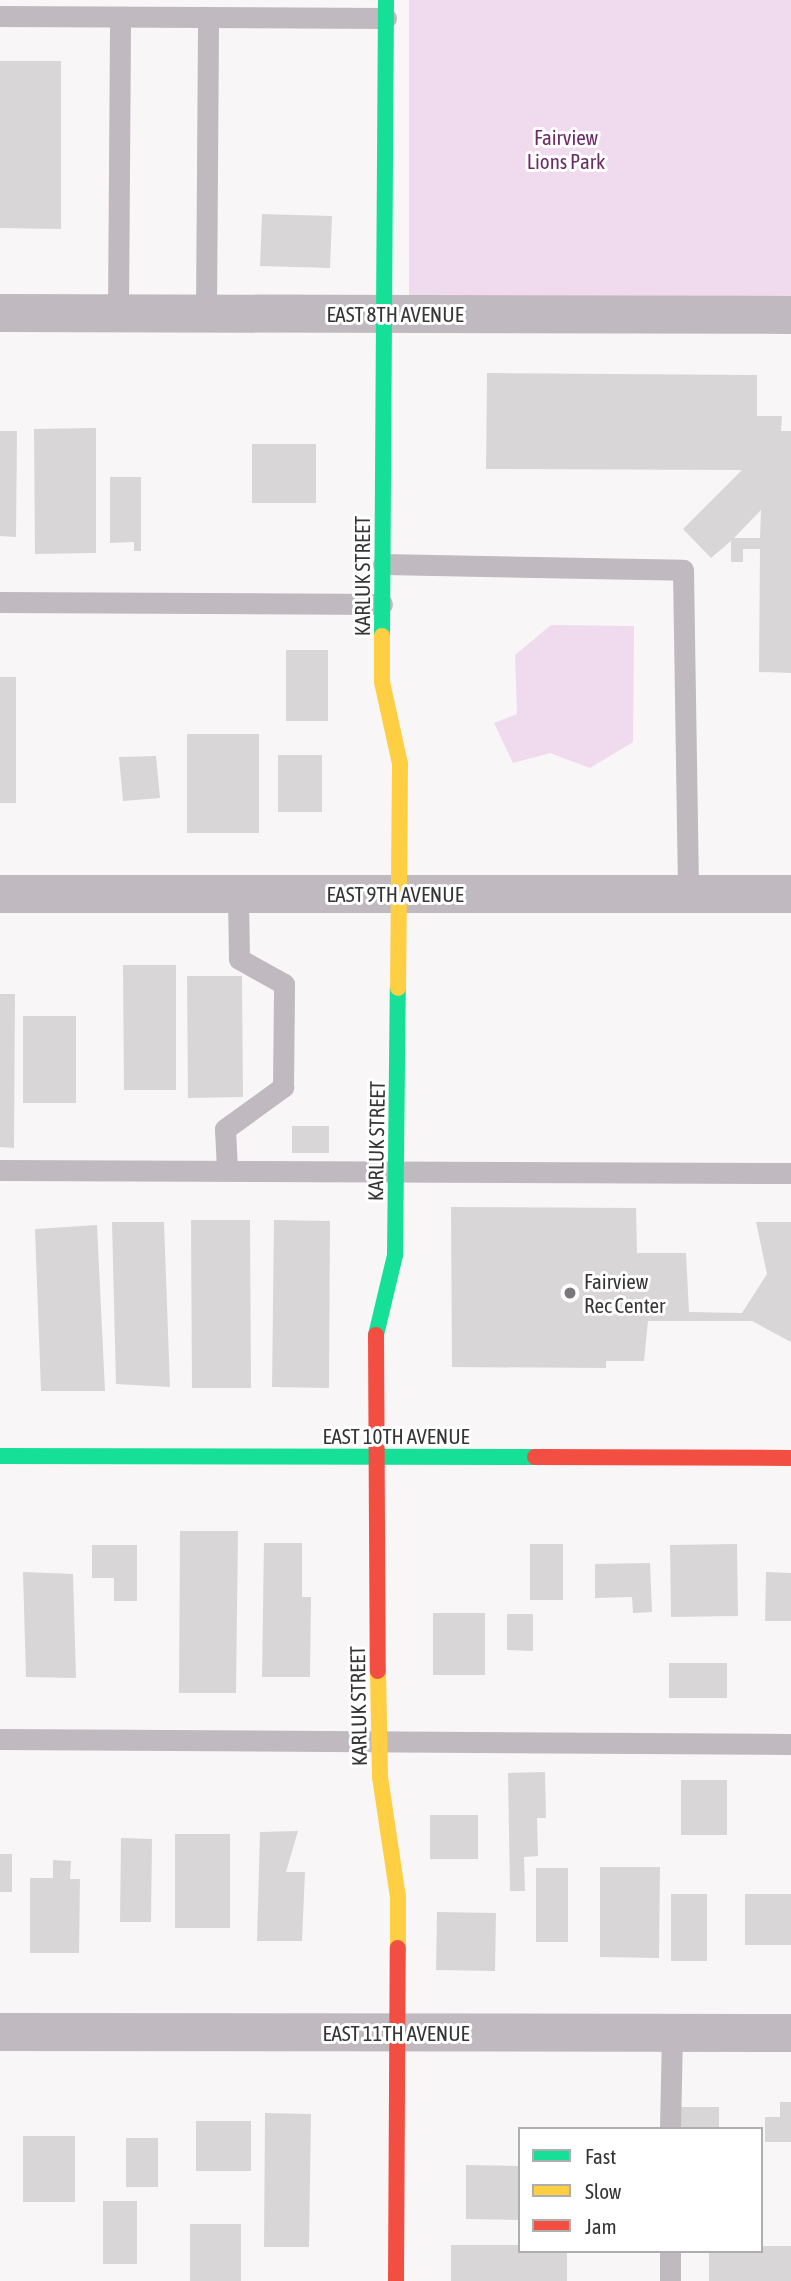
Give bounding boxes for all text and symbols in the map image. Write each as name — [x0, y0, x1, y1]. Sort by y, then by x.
park label: Fairview Lions Park — [527, 124, 605, 174]
street label: EAST 8TH AVENUE — [326, 301, 464, 327]
street label: KARLUK STREET — [349, 516, 375, 636]
street label: EAST 9TH AVENUE — [326, 881, 464, 907]
street label: KARLUK STREET — [362, 1081, 390, 1201]
place label: Fairview Rec Center — [584, 1268, 665, 1318]
marker: Fairview Rec Center — [562, 1285, 578, 1301]
street label: EAST 10TH AVENUE — [322, 1423, 470, 1449]
street label: KARLUK STREET — [344, 1646, 372, 1766]
street label: EAST 11TH AVENUE — [322, 2020, 470, 2046]
legend — [518, 2127, 763, 2253]
text: Fast — [585, 2144, 616, 2168]
text: Slow — [585, 2179, 621, 2203]
text: Jam — [585, 2214, 617, 2238]

